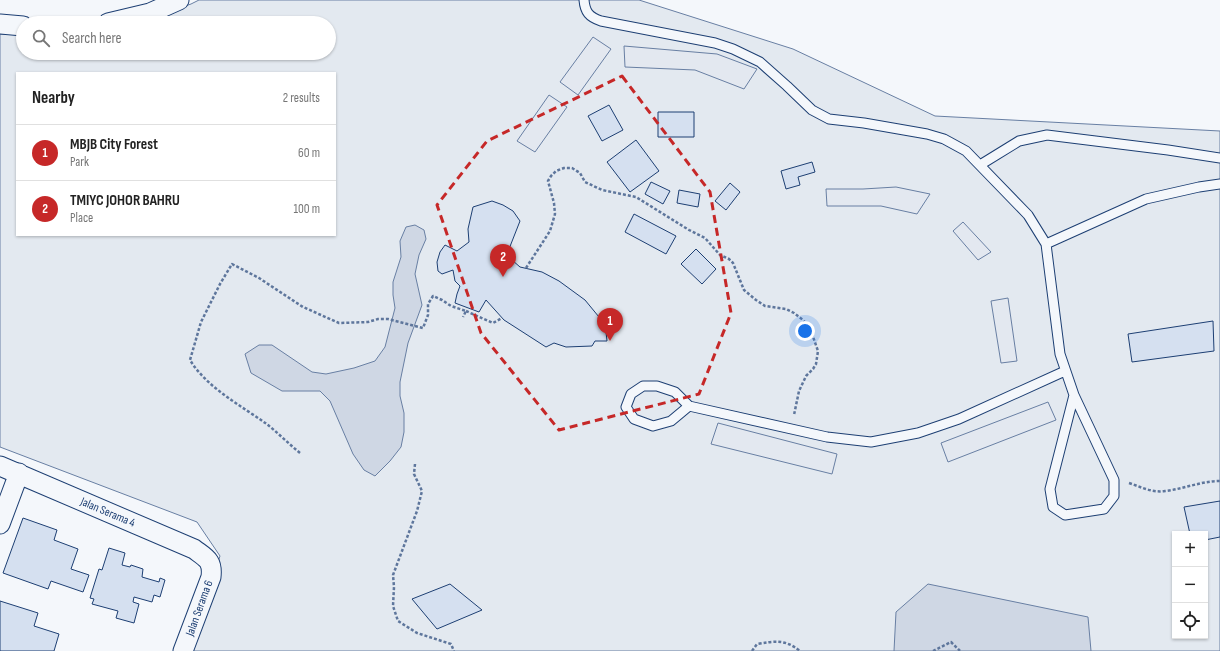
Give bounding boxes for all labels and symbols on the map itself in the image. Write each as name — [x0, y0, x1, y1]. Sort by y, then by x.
pin: 2 — [490, 244, 516, 277]
pin: 1 — [597, 308, 623, 341]
your location — [795, 321, 815, 341]
street label: Jalan Serama 4 — [77, 494, 137, 531]
street label: Jalan Serama 6 — [182, 578, 216, 639]

